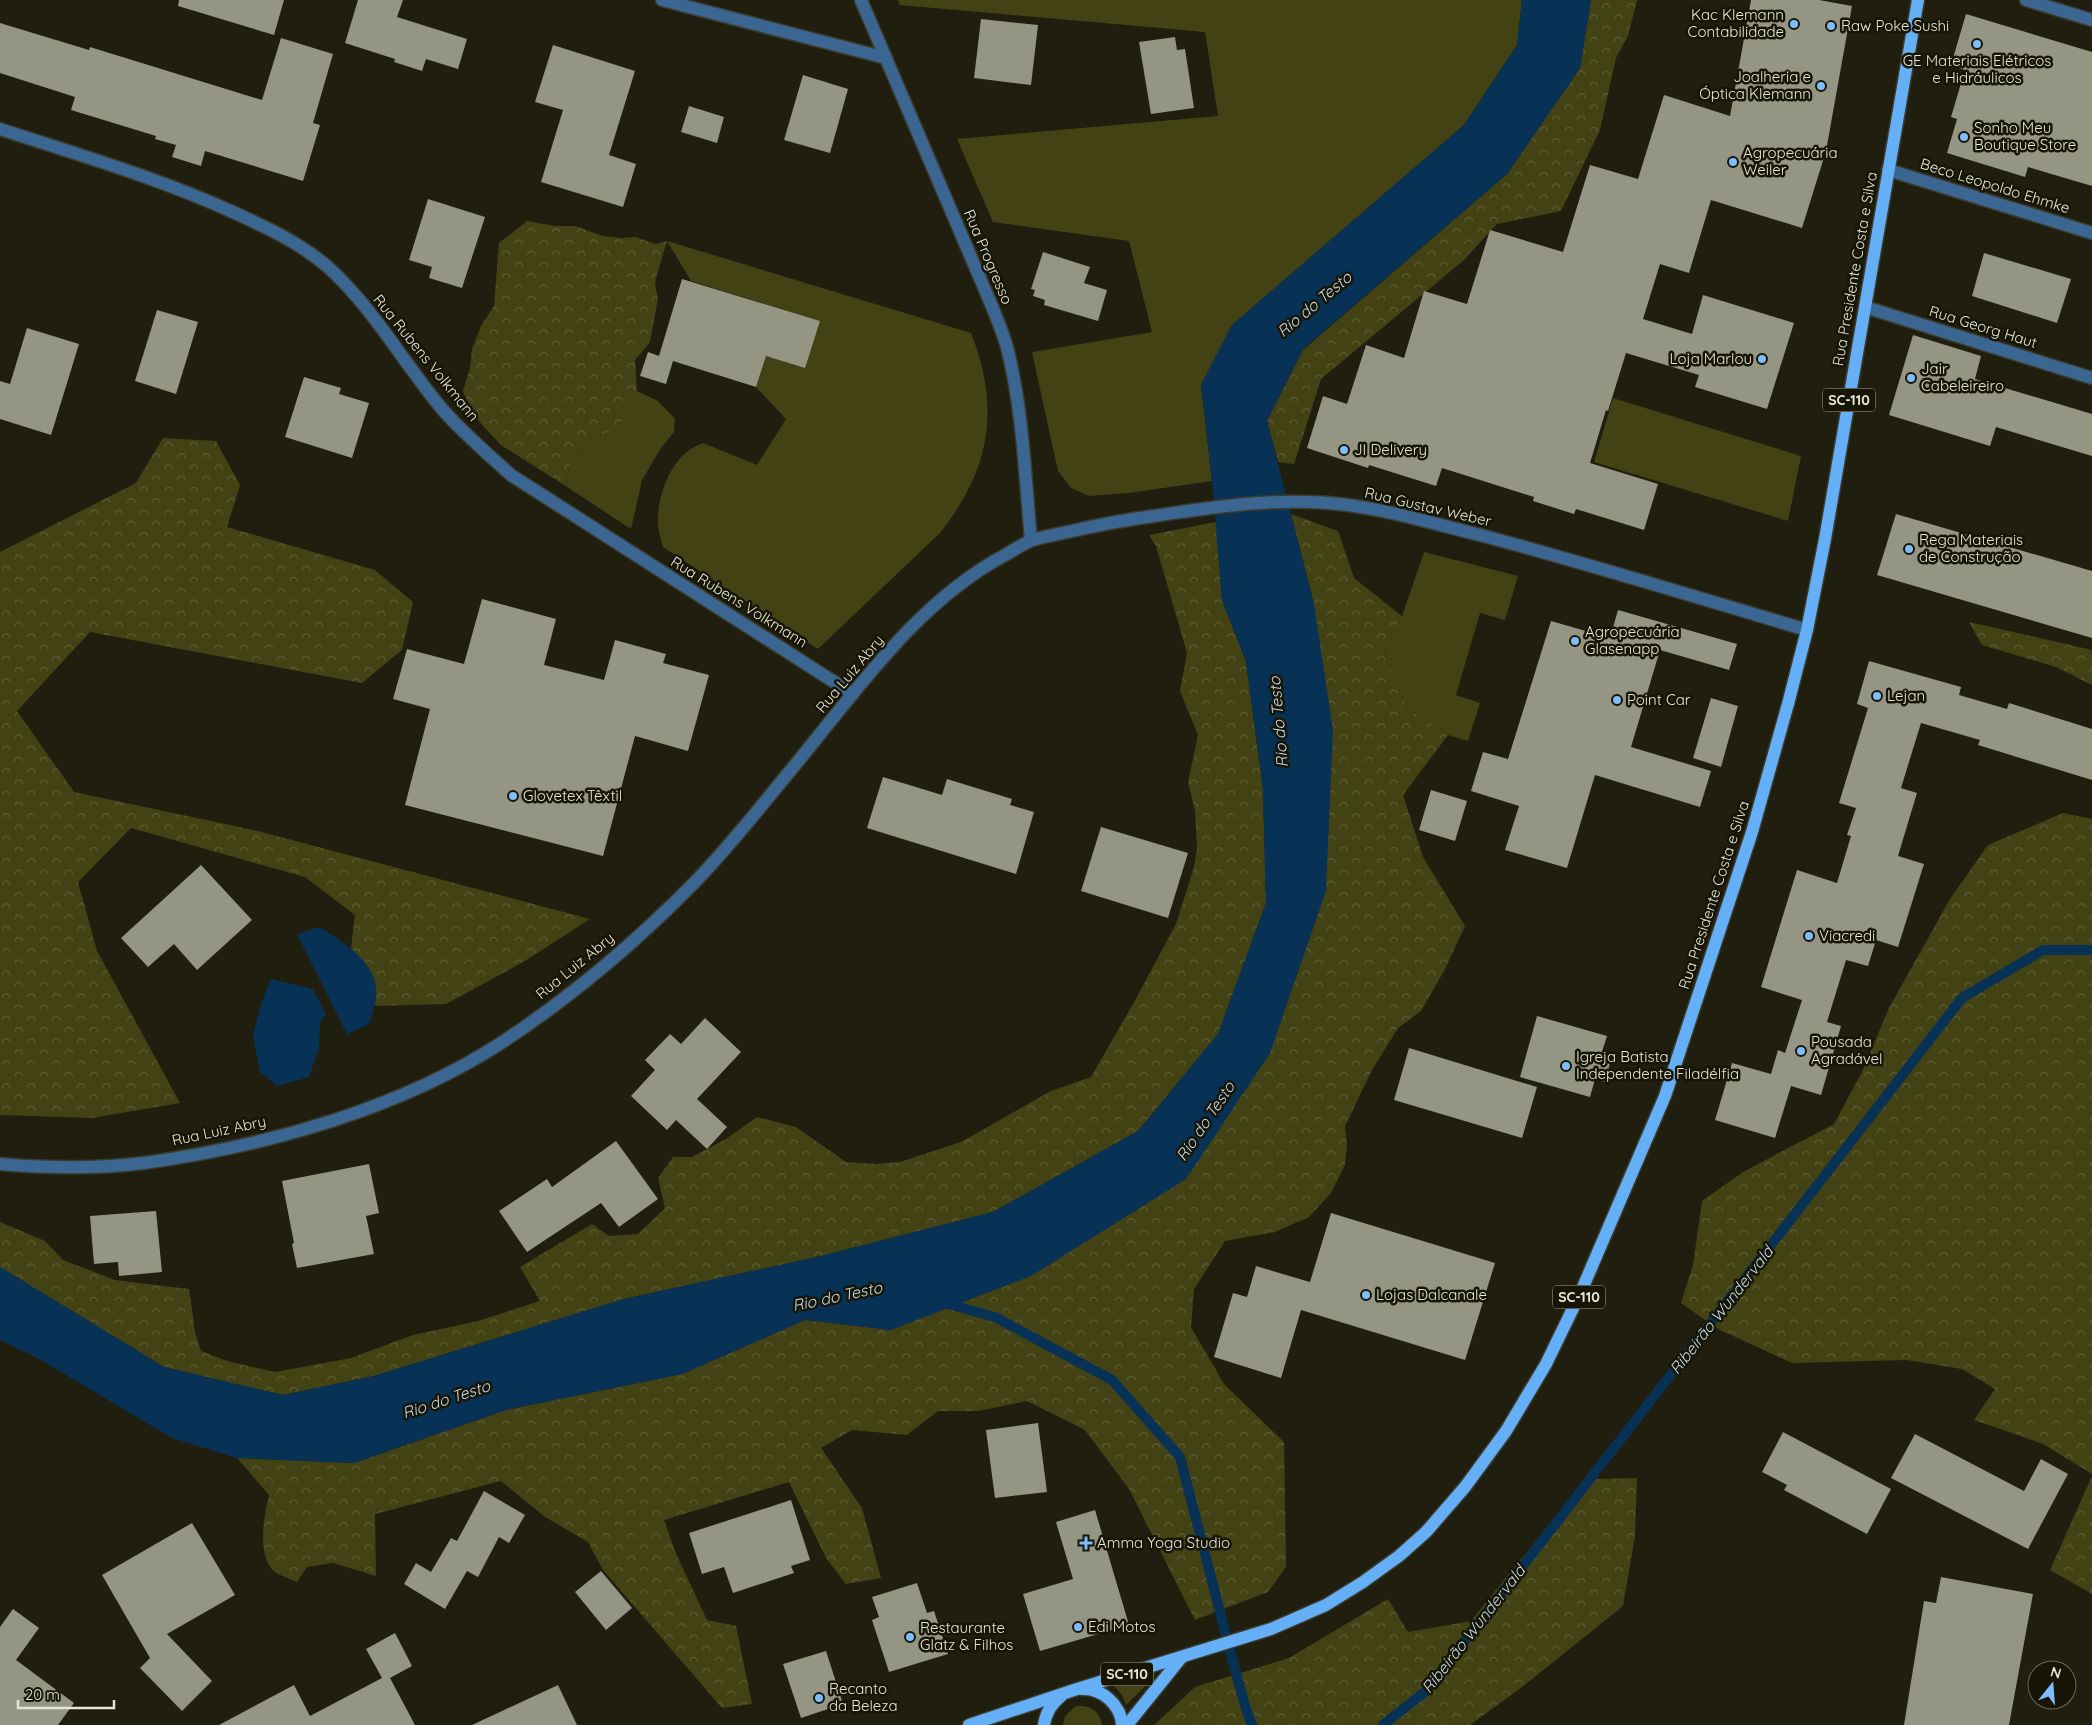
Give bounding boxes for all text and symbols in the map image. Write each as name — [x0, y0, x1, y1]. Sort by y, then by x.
place label: Kac Klemann Contabilidade — [1688, 5, 1784, 41]
place label: Raw Poke Sushi — [1841, 16, 1949, 35]
marker: Kac Klemann Contabilidade — [1788, 18, 1800, 30]
marker: Raw Poke Sushi — [1825, 20, 1837, 32]
marker: GE Materiais Elétricos e Hidráulicos — [1971, 38, 1983, 50]
place label: GE Materiais Elétricos e Hidráulicos — [1903, 51, 2051, 87]
place label: Joalheria e Óptica Klemann — [1699, 67, 1811, 103]
marker: Joalheria e Óptica Klemann — [1815, 80, 1827, 92]
place label: Sonho Meu Boutique Store — [1974, 118, 2076, 154]
marker: Sonho Meu Boutique Store — [1958, 131, 1970, 143]
place label: Agropecuária Weiler — [1743, 143, 1838, 179]
street label: Beco Leopoldo Ehmke — [1918, 154, 2072, 217]
marker: Agropecuária Weiler — [1727, 156, 1739, 168]
street label: Rua Presidente Costa e Silva — [1828, 170, 1881, 368]
street label: Rua Progresso — [960, 206, 1017, 307]
water label: Rio do Testo — [1273, 266, 1356, 341]
street label: Rua Rubens Volkmann — [369, 290, 483, 425]
street label: Rua Georg Haut — [1927, 301, 2039, 352]
place label: Loja Marlou — [1670, 349, 1752, 368]
marker: Loja Marlou — [1756, 353, 1768, 365]
place label: Jair Cabeleireiro — [1921, 359, 2004, 395]
marker: Jair Cabeleireiro — [1905, 372, 1917, 384]
road number: SC-110 — [1823, 388, 1875, 412]
place label: JI Delivery — [1354, 440, 1427, 459]
marker: JI Delivery — [1338, 444, 1350, 456]
street label: Rua Gustav Weber — [1363, 483, 1494, 530]
place label: Rega Materiais de Construção — [1919, 530, 2023, 566]
marker: Rega Materiais de Construção — [1903, 543, 1915, 555]
street label: Rua Rubens Volkmann — [667, 552, 811, 651]
place label: Agropecuária Glasenapp — [1585, 622, 1680, 658]
street label: Rua Luiz Abry — [812, 631, 888, 716]
marker: Agropecuária Glasenapp — [1569, 635, 1581, 647]
water label: Rio do Testo — [1264, 674, 1292, 768]
place label: Lejan — [1887, 686, 1925, 705]
place label: Point Car — [1627, 690, 1691, 709]
marker: Lejan — [1871, 690, 1883, 702]
marker: Point Car — [1611, 694, 1623, 706]
place label: Glovetex Têxtil — [523, 786, 622, 805]
marker: Glovetex Têxtil — [507, 790, 519, 802]
street label: Rua Presidente Costa e Silva — [1674, 798, 1753, 991]
place label: Viacredi — [1819, 926, 1875, 945]
street label: Rua Luiz Abry — [532, 928, 618, 1003]
marker: Viacredi — [1803, 930, 1815, 942]
place label: Pousada Agradável — [1811, 1032, 1883, 1068]
marker: Pousada Agradável — [1795, 1045, 1807, 1057]
place label: Igreja Batista Independente Filadélfia — [1576, 1047, 1739, 1083]
marker: Igreja Batista Independente Filadélfia — [1560, 1060, 1572, 1072]
water label: Rio do Testo — [1171, 1076, 1240, 1164]
street label: Rua Luiz Abry — [170, 1111, 268, 1150]
water label: Ribeirão Wundervald — [1665, 1240, 1779, 1378]
water label: Rio do Testo — [790, 1276, 885, 1315]
place label: Lojas Dalcanale — [1376, 1285, 1487, 1304]
road number: SC-110 — [1553, 1285, 1605, 1308]
marker: Lojas Dalcanale — [1360, 1289, 1372, 1301]
water label: Rio do Testo — [400, 1375, 494, 1423]
place label: Amma Yoga Studio — [1097, 1533, 1230, 1552]
marker: Amma Yoga Studio — [1079, 1536, 1093, 1550]
water label: Ribeirão Wundervald — [1417, 1559, 1531, 1697]
place label: Edi Motos — [1088, 1617, 1155, 1636]
place label: Restaurante Glatz & Filhos — [920, 1618, 1013, 1654]
marker: Edi Motos — [1072, 1621, 1084, 1633]
marker: Restaurante Glatz & Filhos — [904, 1631, 916, 1643]
north arrow — [2027, 1660, 2077, 1710]
road number: SC-110 — [1101, 1662, 1153, 1686]
text: N — [2048, 1662, 2063, 1683]
scale bar — [18, 1678, 114, 1710]
place label: Recanto da Beleza — [829, 1679, 898, 1715]
text: 20 m — [25, 1685, 60, 1704]
marker: Recanto da Beleza — [813, 1692, 825, 1704]

